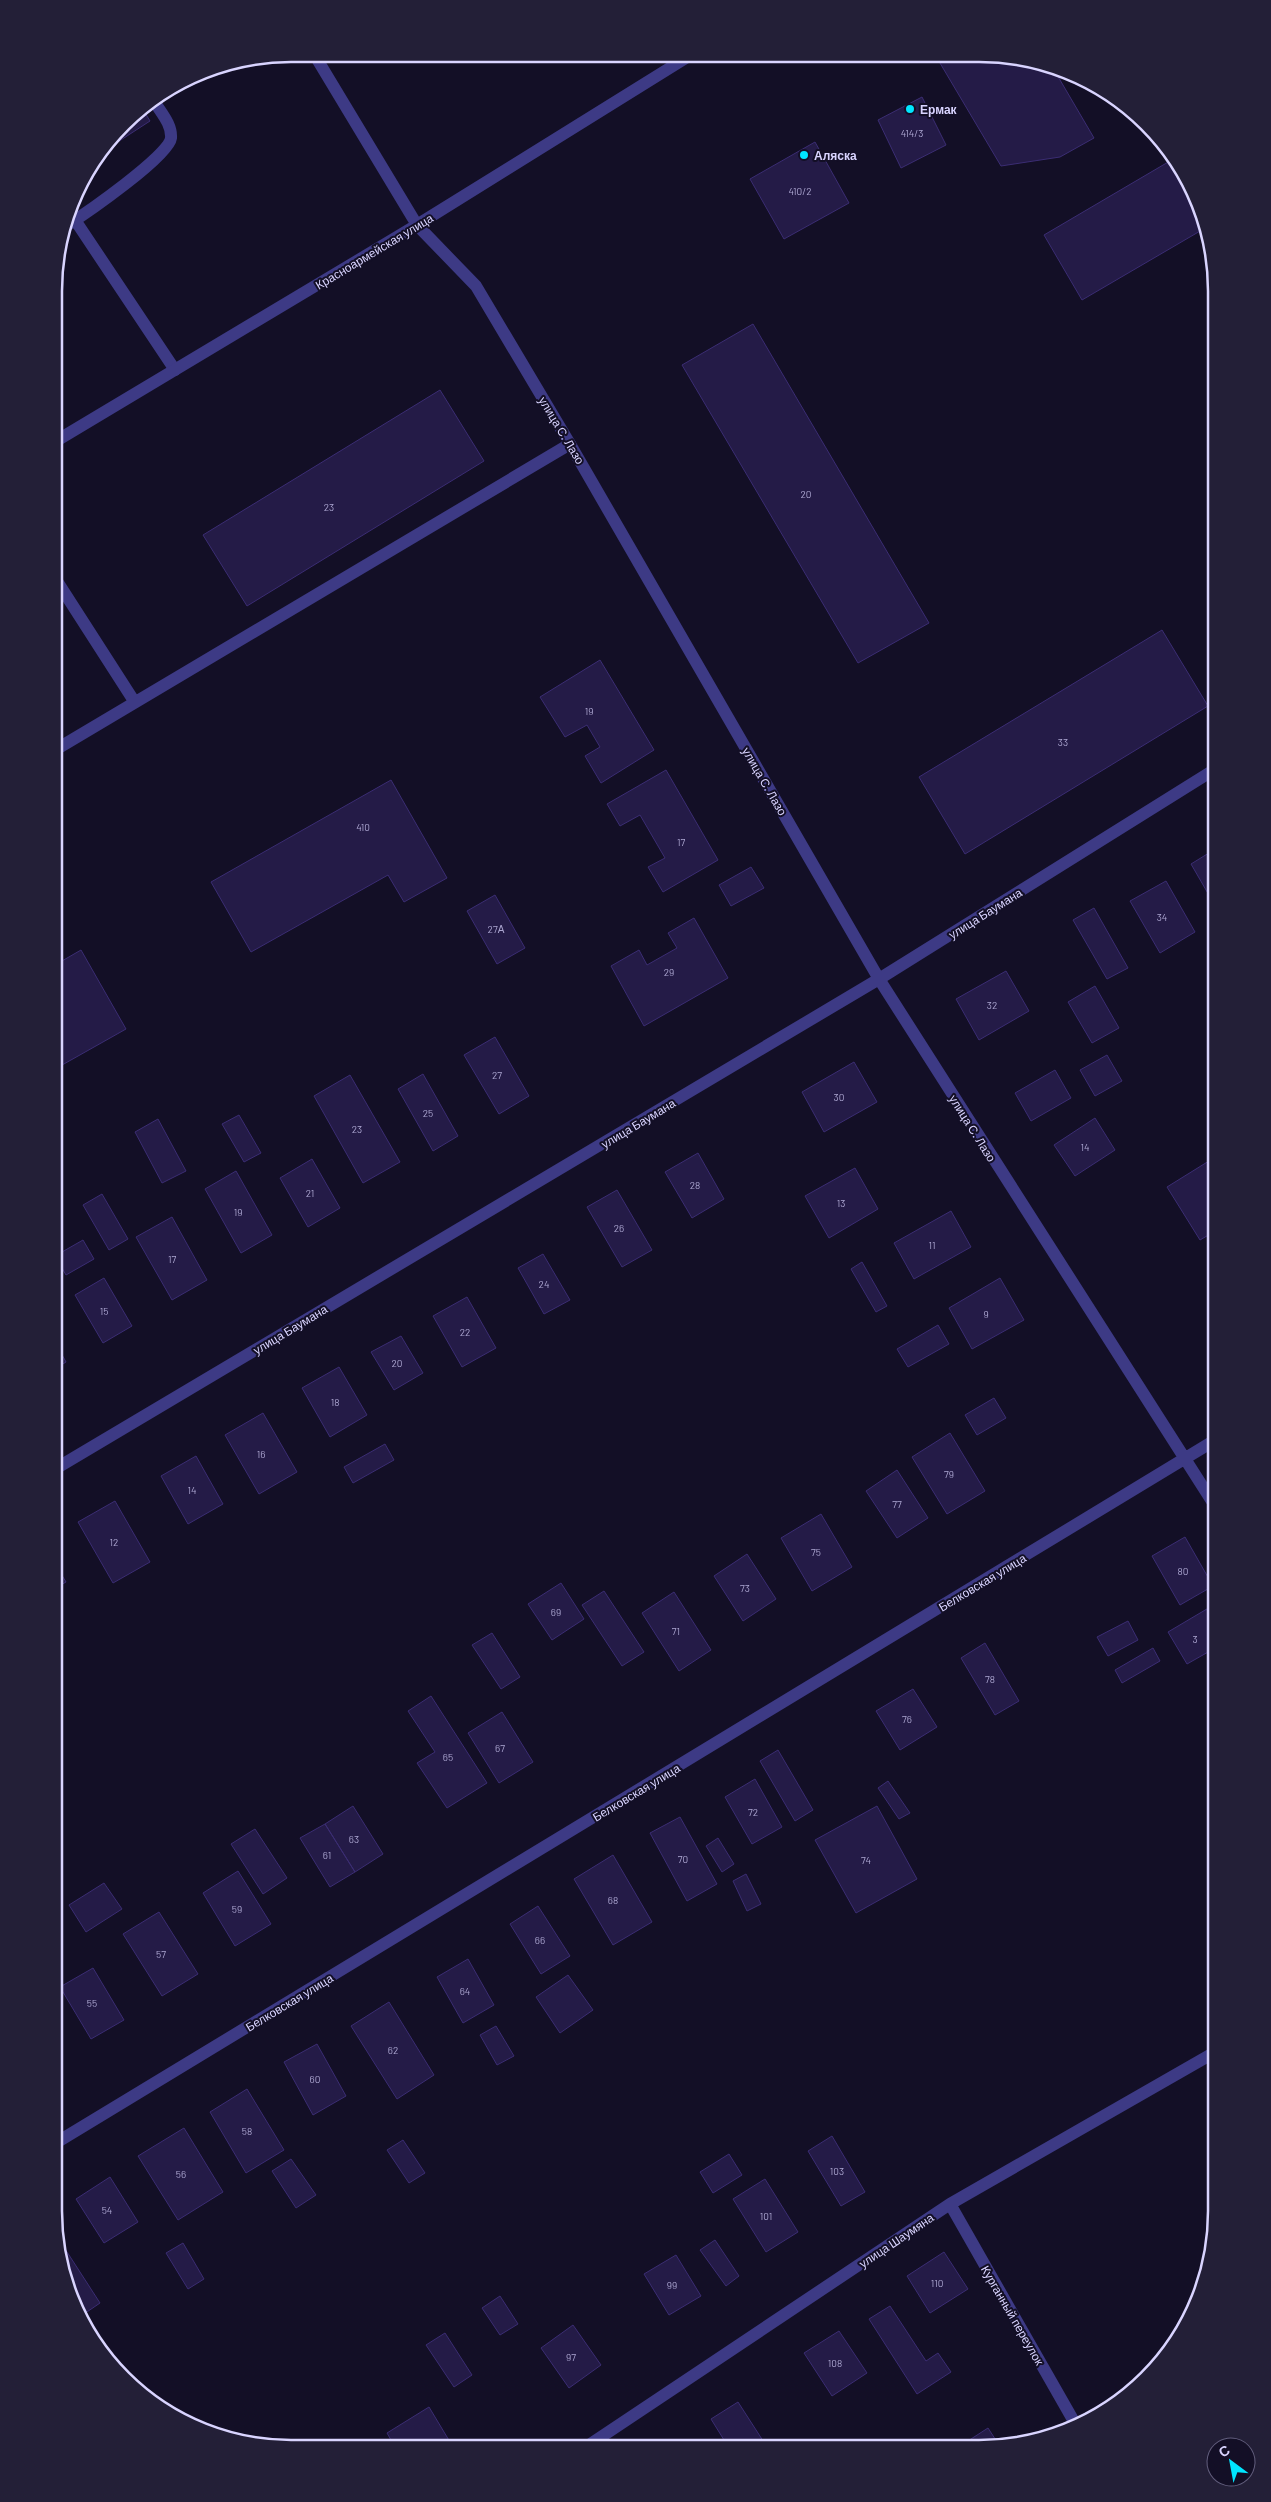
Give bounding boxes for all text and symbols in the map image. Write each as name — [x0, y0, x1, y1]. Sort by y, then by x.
place label: Ермак — [920, 102, 958, 117]
marker: Ермак — [904, 103, 916, 115]
house number: 414/3 — [901, 127, 923, 139]
place label: Аляска — [814, 148, 857, 162]
marker: Аляска — [798, 149, 810, 161]
house number: 410/2 — [788, 185, 812, 197]
street label: Красноармейская улица — [313, 210, 436, 293]
street label: улица С. Лазо — [536, 394, 588, 467]
house number: 20 — [800, 488, 812, 500]
house number: 23 — [324, 501, 334, 513]
house number: 19 — [585, 705, 593, 717]
house number: 33 — [1058, 736, 1068, 748]
street label: улица С. Лазо — [739, 744, 790, 818]
house number: 410 — [356, 821, 370, 833]
house number: 17 — [677, 836, 685, 848]
street label: улица Баумана — [946, 885, 1025, 942]
house number: 34 — [1157, 911, 1167, 923]
house number: 27А — [488, 923, 505, 935]
house number: 29 — [664, 966, 674, 978]
house number: 32 — [987, 999, 997, 1011]
house number: 27 — [492, 1069, 502, 1081]
house number: 30 — [834, 1091, 844, 1103]
street label: улица С. Лазо — [946, 1092, 999, 1165]
street label: улица Баумана — [598, 1095, 678, 1151]
house number: 25 — [423, 1107, 433, 1119]
house number: 23 — [352, 1123, 362, 1135]
house number: 14 — [1080, 1141, 1090, 1153]
house number: 28 — [690, 1179, 700, 1191]
house number: 21 — [306, 1187, 314, 1199]
house number: 13 — [837, 1197, 845, 1209]
house number: 19 — [234, 1206, 242, 1218]
house number: 26 — [614, 1222, 624, 1234]
house number: 11 — [928, 1239, 936, 1251]
house number: 17 — [168, 1253, 176, 1265]
house number: 24 — [539, 1278, 549, 1290]
street label: улица Баумана — [250, 1301, 330, 1357]
house number: 15 — [100, 1305, 108, 1317]
house number: 9 — [983, 1308, 989, 1320]
house number: 22 — [460, 1326, 470, 1338]
house number: 20 — [391, 1357, 403, 1369]
house number: 18 — [331, 1396, 339, 1408]
house number: 16 — [257, 1448, 265, 1460]
house number: 79 — [944, 1468, 954, 1480]
house number: 14 — [187, 1484, 197, 1496]
house number: 77 — [892, 1498, 902, 1510]
house number: 12 — [110, 1536, 118, 1548]
house number: 75 — [811, 1546, 821, 1558]
street label: Белковская улица — [936, 1550, 1029, 1614]
house number: 80 — [1178, 1565, 1188, 1577]
house number: 73 — [740, 1582, 750, 1594]
house number: 69 — [551, 1606, 561, 1618]
house number: 71 — [672, 1625, 680, 1637]
house number: 3 — [1192, 1633, 1198, 1645]
house number: 78 — [985, 1673, 995, 1685]
house number: 76 — [902, 1713, 912, 1725]
house number: 67 — [495, 1742, 505, 1754]
house number: 65 — [443, 1751, 453, 1763]
street label: Белковская улица — [590, 1760, 683, 1824]
house number: 72 — [748, 1806, 758, 1818]
house number: 63 — [349, 1833, 359, 1845]
house number: 61 — [323, 1849, 331, 1861]
house number: 70 — [678, 1853, 688, 1865]
house number: 74 — [861, 1854, 871, 1866]
house number: 68 — [608, 1894, 618, 1906]
house number: 59 — [232, 1903, 242, 1915]
house number: 66 — [535, 1934, 545, 1946]
house number: 57 — [156, 1948, 166, 1960]
street label: Белковская улица — [243, 1970, 336, 2034]
house number: 64 — [460, 1985, 470, 1997]
house number: 55 — [87, 1997, 97, 2009]
house number: 62 — [388, 2044, 398, 2056]
house number: 60 — [310, 2073, 320, 2085]
house number: 58 — [242, 2125, 252, 2137]
house number: 103 — [830, 2165, 844, 2177]
house number: 56 — [176, 2168, 186, 2180]
house number: 54 — [102, 2204, 112, 2216]
house number: 101 — [760, 2210, 772, 2222]
street label: улица Шаумяна — [856, 2210, 937, 2271]
street label: Курганный переулок — [978, 2263, 1048, 2368]
house number: 110 — [931, 2277, 943, 2289]
house number: 99 — [667, 2279, 677, 2291]
house number: 97 — [566, 2351, 576, 2363]
house number: 108 — [828, 2357, 842, 2369]
north arrow — [1206, 2437, 1256, 2487]
text: С — [1215, 2441, 1233, 2460]

